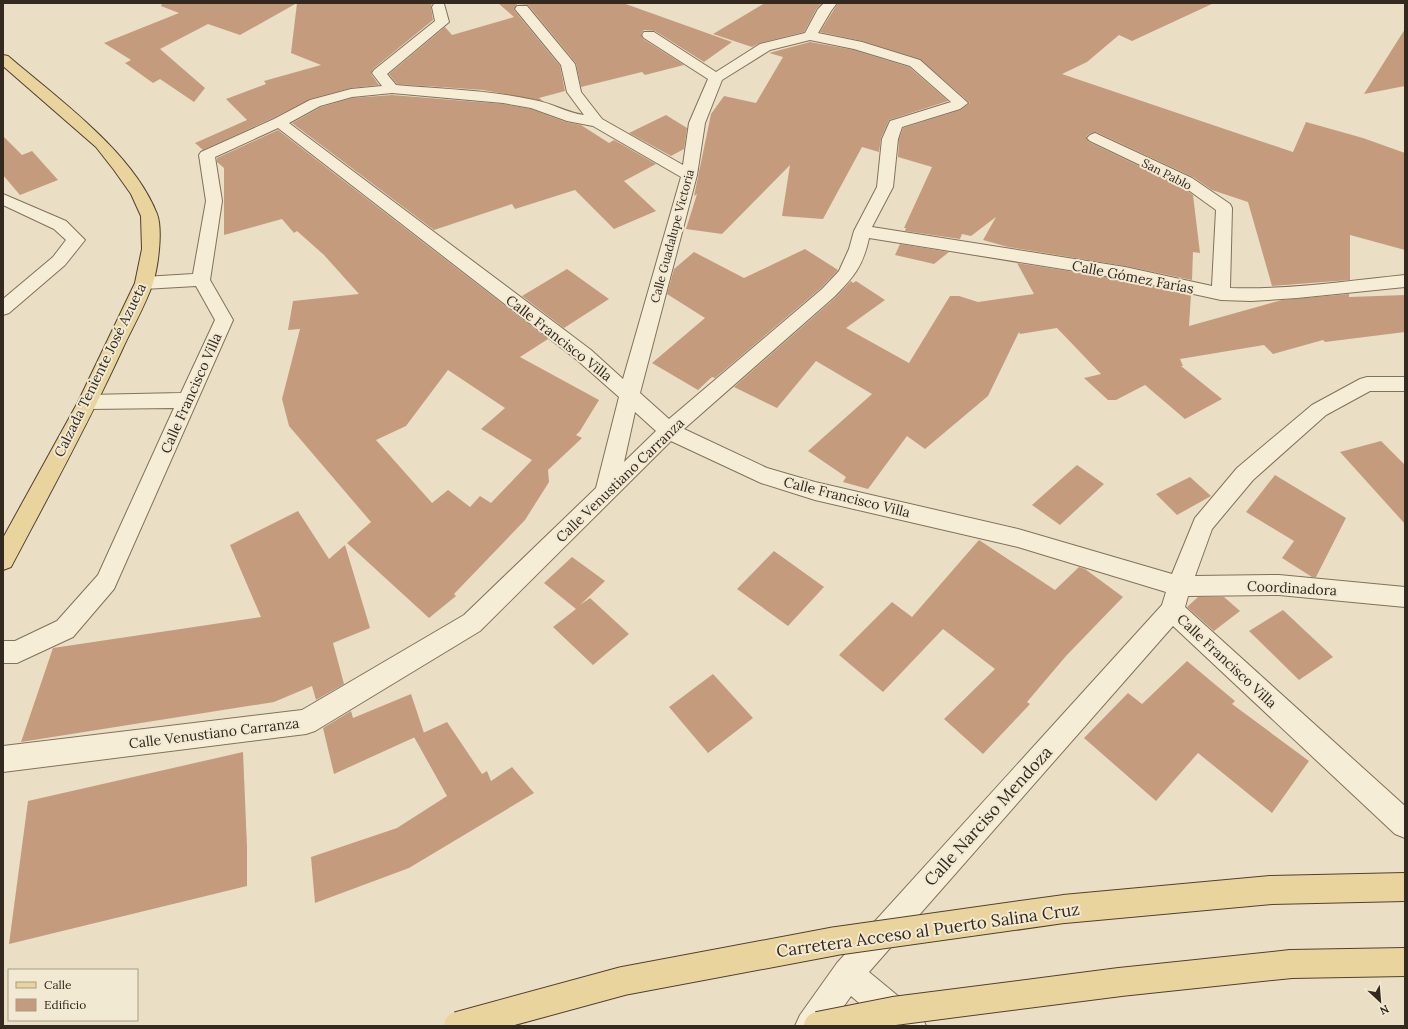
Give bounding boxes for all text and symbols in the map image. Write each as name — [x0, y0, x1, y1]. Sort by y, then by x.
street label: San Pablo — [1139, 155, 1195, 193]
street label: Calle Guadalupe Victoria — [647, 168, 697, 304]
street label: Calle Gómez Farías — [1071, 256, 1195, 298]
street label: Calzada Teniente José Azueta — [50, 280, 150, 460]
street label: Calle Francisco Villa — [502, 291, 616, 385]
street label: Calle Francisco Villa — [156, 330, 226, 456]
street label: Calle Venustiano Carranza — [552, 414, 688, 546]
street label: Calle Francisco Villa — [782, 473, 912, 521]
street label: Coordinadora — [1247, 577, 1337, 599]
street label: Calle Francisco Villa — [1173, 610, 1281, 712]
street label: Calle Venustiano Carranza — [128, 714, 300, 752]
street label: Calle Narciso Mendoza — [919, 741, 1057, 891]
street label: Carretera Acceso al Puerto Salina Cruz — [775, 898, 1081, 962]
legend — [8, 969, 138, 1021]
text: Calle — [44, 977, 72, 992]
north arrow — [1360, 981, 1400, 1021]
text: Edificio — [44, 997, 86, 1012]
text: N — [1377, 1002, 1391, 1018]

